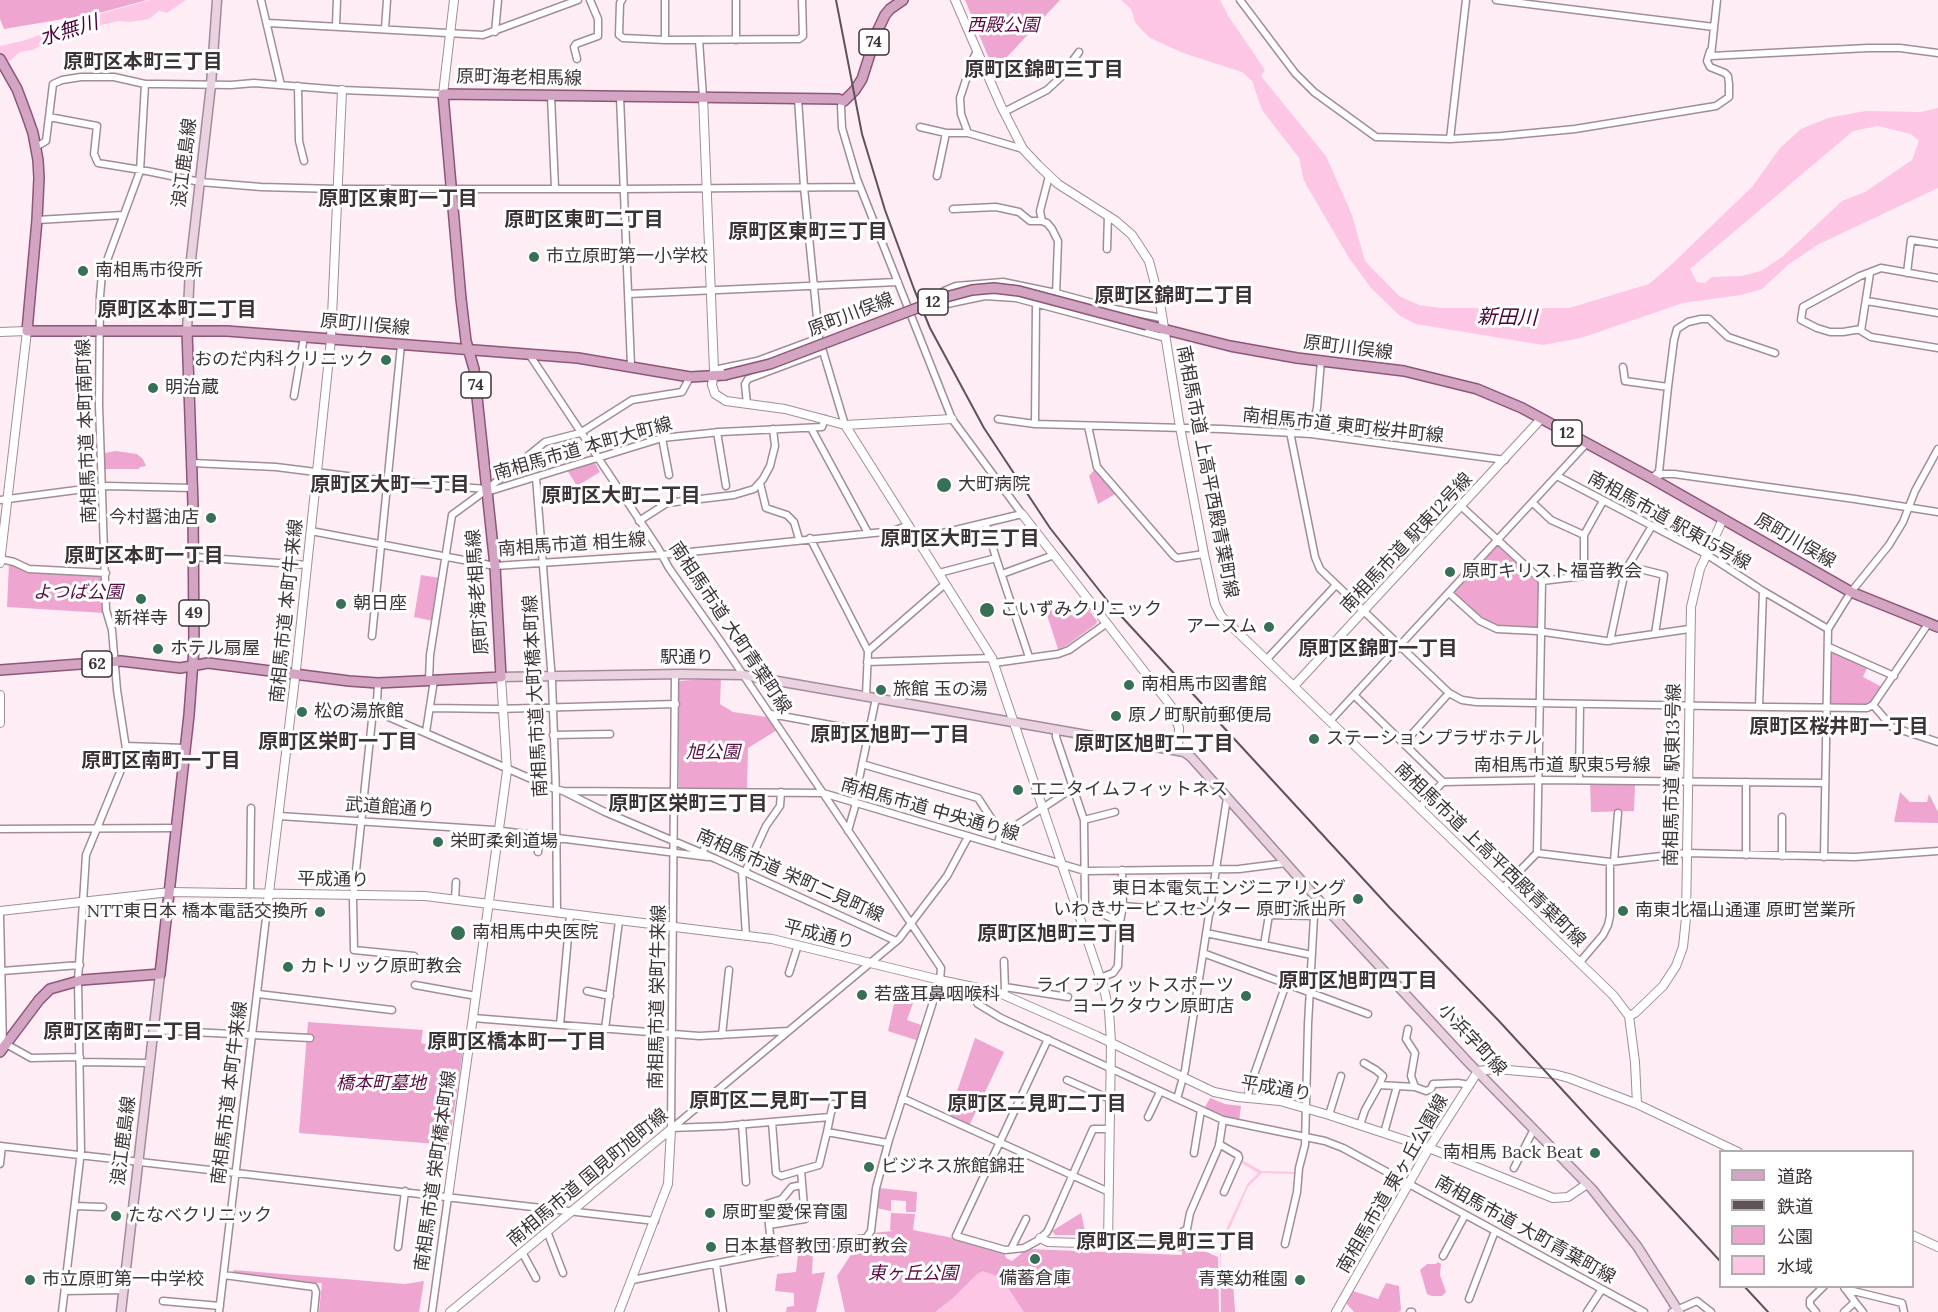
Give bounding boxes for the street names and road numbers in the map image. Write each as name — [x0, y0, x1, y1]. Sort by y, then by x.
road number: 74 — [859, 29, 889, 55]
street label: 原町海老相馬線 — [456, 66, 582, 90]
street label: 浪江鹿島線 — [169, 117, 201, 209]
street label: 原町川俣線 — [805, 289, 897, 341]
road number: 12 — [918, 289, 948, 315]
street label: 原町川俣線 — [319, 310, 411, 340]
street label: 原町川俣線 — [1302, 332, 1394, 364]
street label: 南相馬市道 本町南町線 — [73, 338, 101, 524]
street label: 南相馬市道 上高平西殿青葉町線 — [1172, 344, 1242, 600]
road number: 74 — [461, 372, 491, 398]
street label: 南相馬市道 東町桜井町線 — [1241, 405, 1445, 447]
street label: 南相馬市道 本町大町線 — [491, 413, 675, 485]
road number: 12 — [1552, 420, 1582, 446]
street label: 南相馬市道 駅東15号線 — [1584, 467, 1754, 575]
street label: 南相馬市道 駅東12号線 — [1337, 469, 1477, 617]
street label: 原町川俣線 — [1751, 509, 1839, 573]
street label: 南相馬市道 本町牛来線 — [267, 518, 307, 704]
street label: 原町海老相馬線 — [463, 528, 493, 656]
street label: 南相馬市道 相生線 — [497, 529, 647, 561]
street label: 南相馬市道 大町青葉町線 — [664, 538, 796, 718]
street label: 南相馬市道 大町橋本町線 — [520, 594, 552, 798]
road number: 49 — [179, 600, 209, 626]
street label: 駅通り — [660, 647, 714, 669]
road number: 62 — [82, 651, 112, 677]
street label: 南相馬市道 駅東13号線 — [1661, 683, 1685, 867]
street label: 南相馬市道 駅東5号線 — [1474, 755, 1650, 777]
street label: 南相馬市道 上高平西殿青葉町線 — [1390, 758, 1590, 952]
street label: 南相馬市道 中央通り線 — [838, 774, 1022, 846]
street label: 武道館通り — [344, 794, 436, 822]
street label: 南相馬市道 栄町二見町線 — [693, 825, 887, 927]
street label: 平成通り — [297, 869, 369, 891]
street label: 南相馬市道 栄町牛来線 — [646, 904, 670, 1090]
street label: 平成通り — [781, 916, 857, 954]
street label: 南相馬市道 本町牛来線 — [208, 1000, 252, 1186]
street label: 小浜字町線 — [1433, 1000, 1511, 1080]
street label: 南相馬市道 栄町橋本町線 — [411, 1069, 461, 1273]
street label: 平成通り — [1239, 1072, 1313, 1106]
street label: 南相馬市道 東ヶ丘公園線 — [1333, 1091, 1453, 1277]
street label: 浪江鹿島線 — [108, 1095, 140, 1187]
street label: 南相馬市道 国見町旭町線 — [503, 1105, 673, 1251]
street label: 南相馬市道 大町青葉町線 — [1431, 1171, 1619, 1289]

